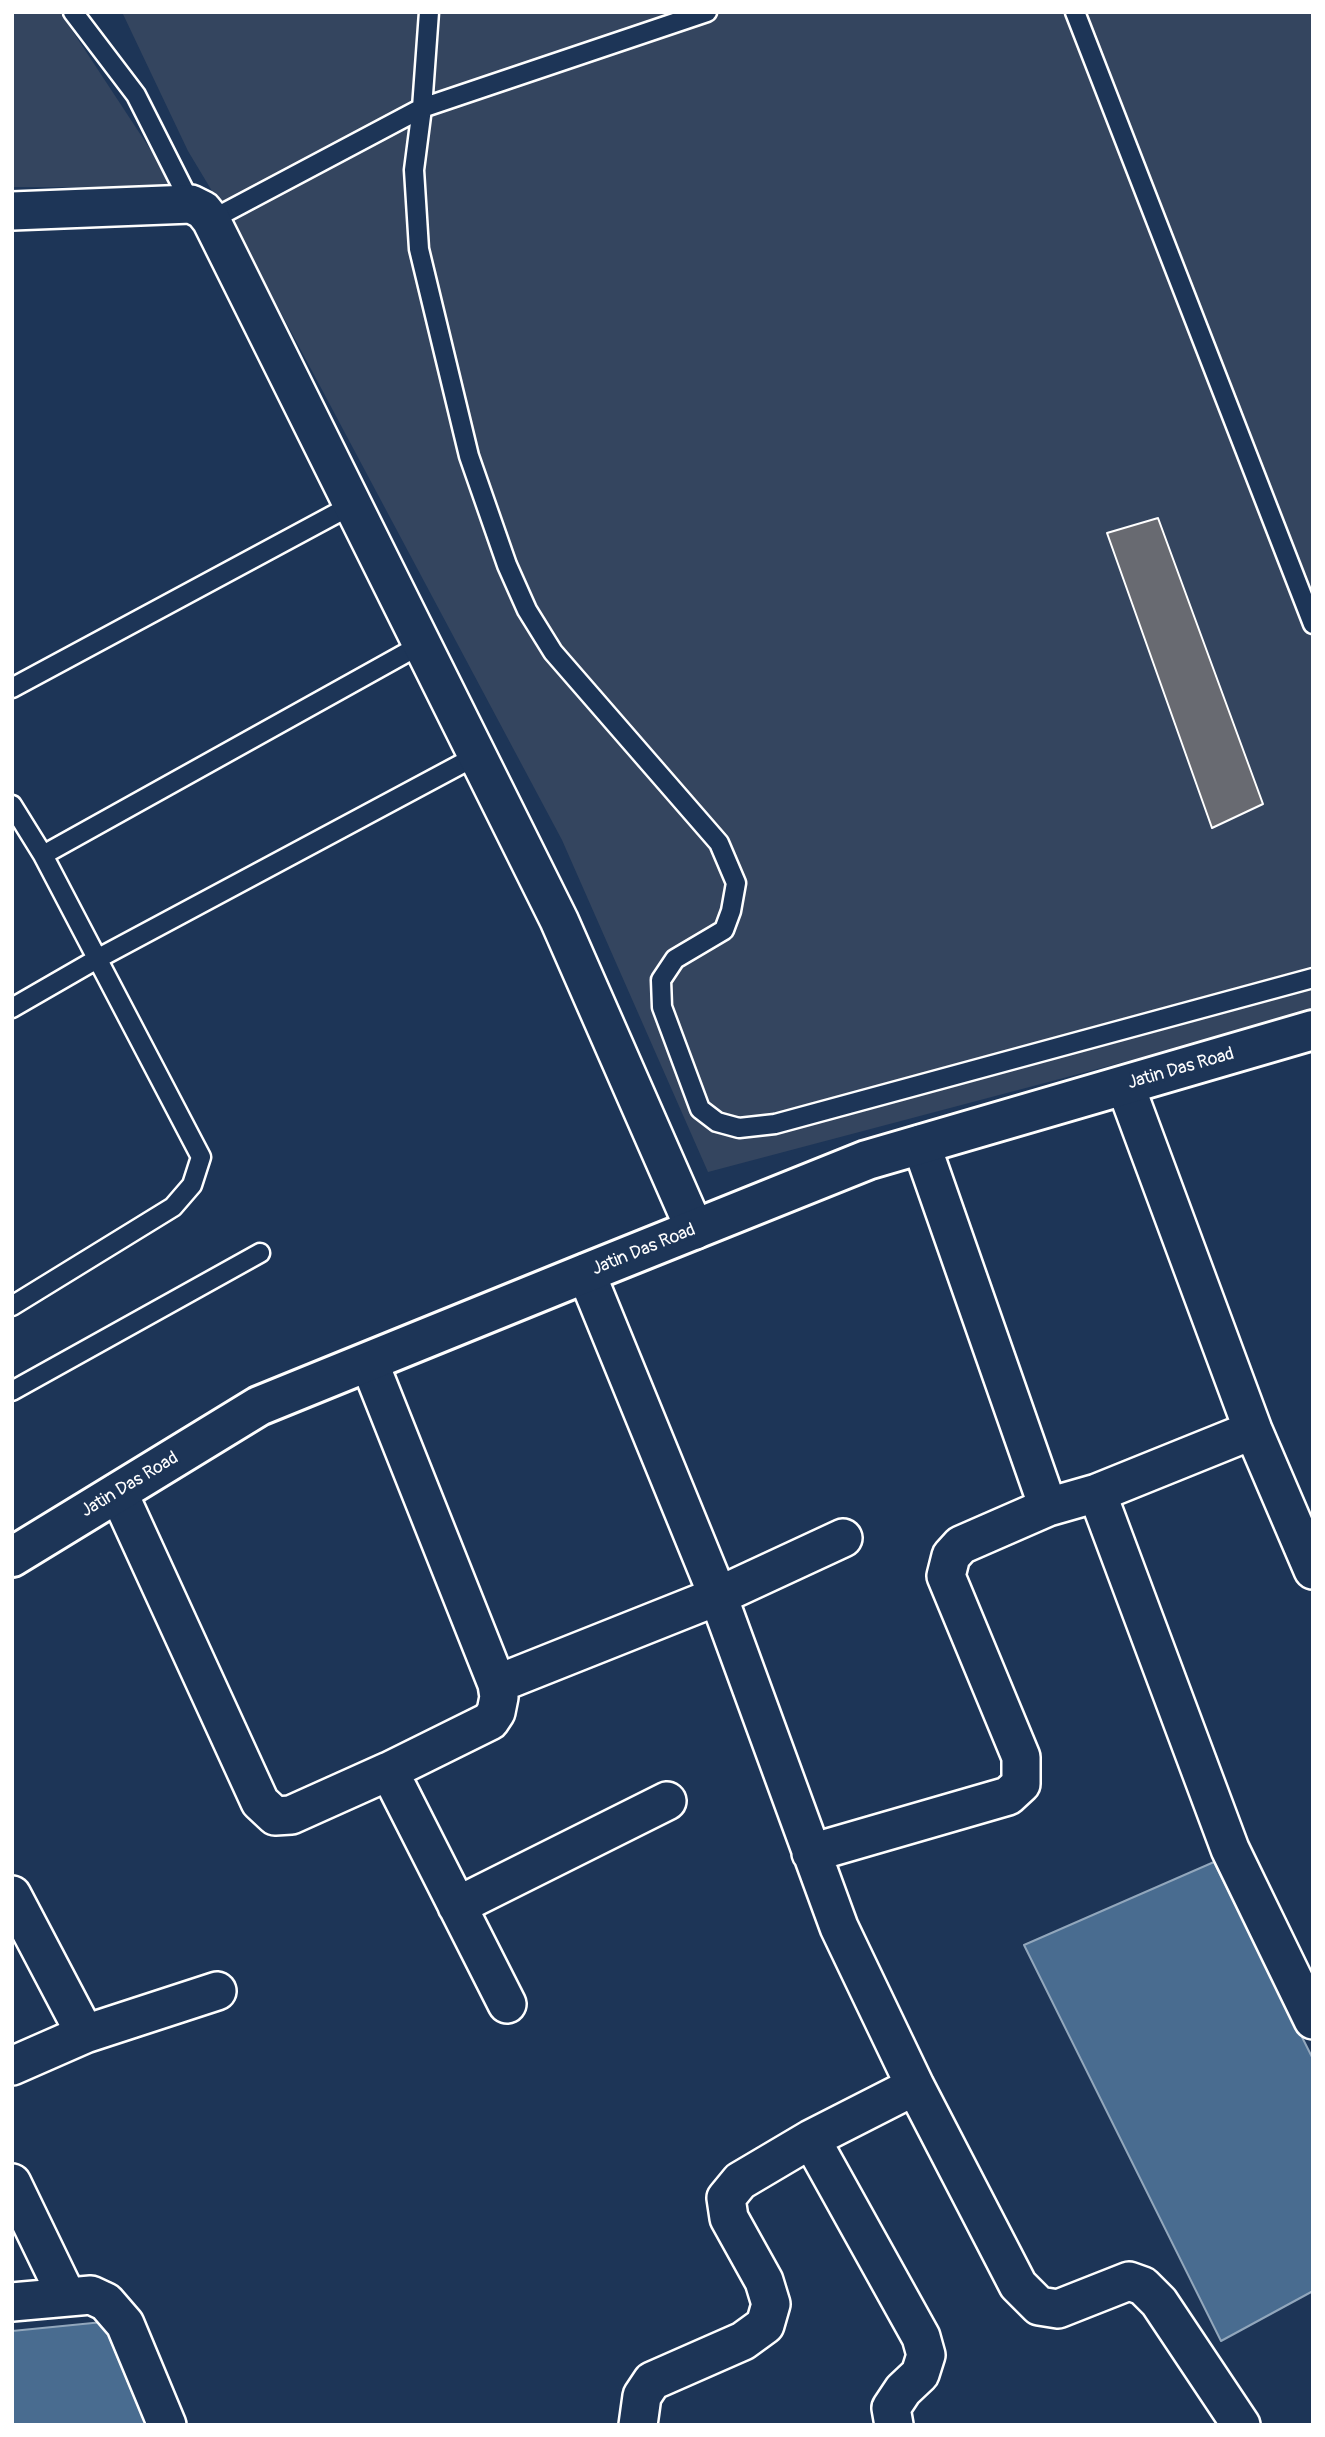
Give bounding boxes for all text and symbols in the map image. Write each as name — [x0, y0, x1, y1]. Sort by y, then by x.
street label: Jatin Das Road — [1125, 1043, 1237, 1095]
street label: Jatin Das Road — [589, 1219, 699, 1281]
street label: Jatin Das Road — [77, 1447, 183, 1523]

